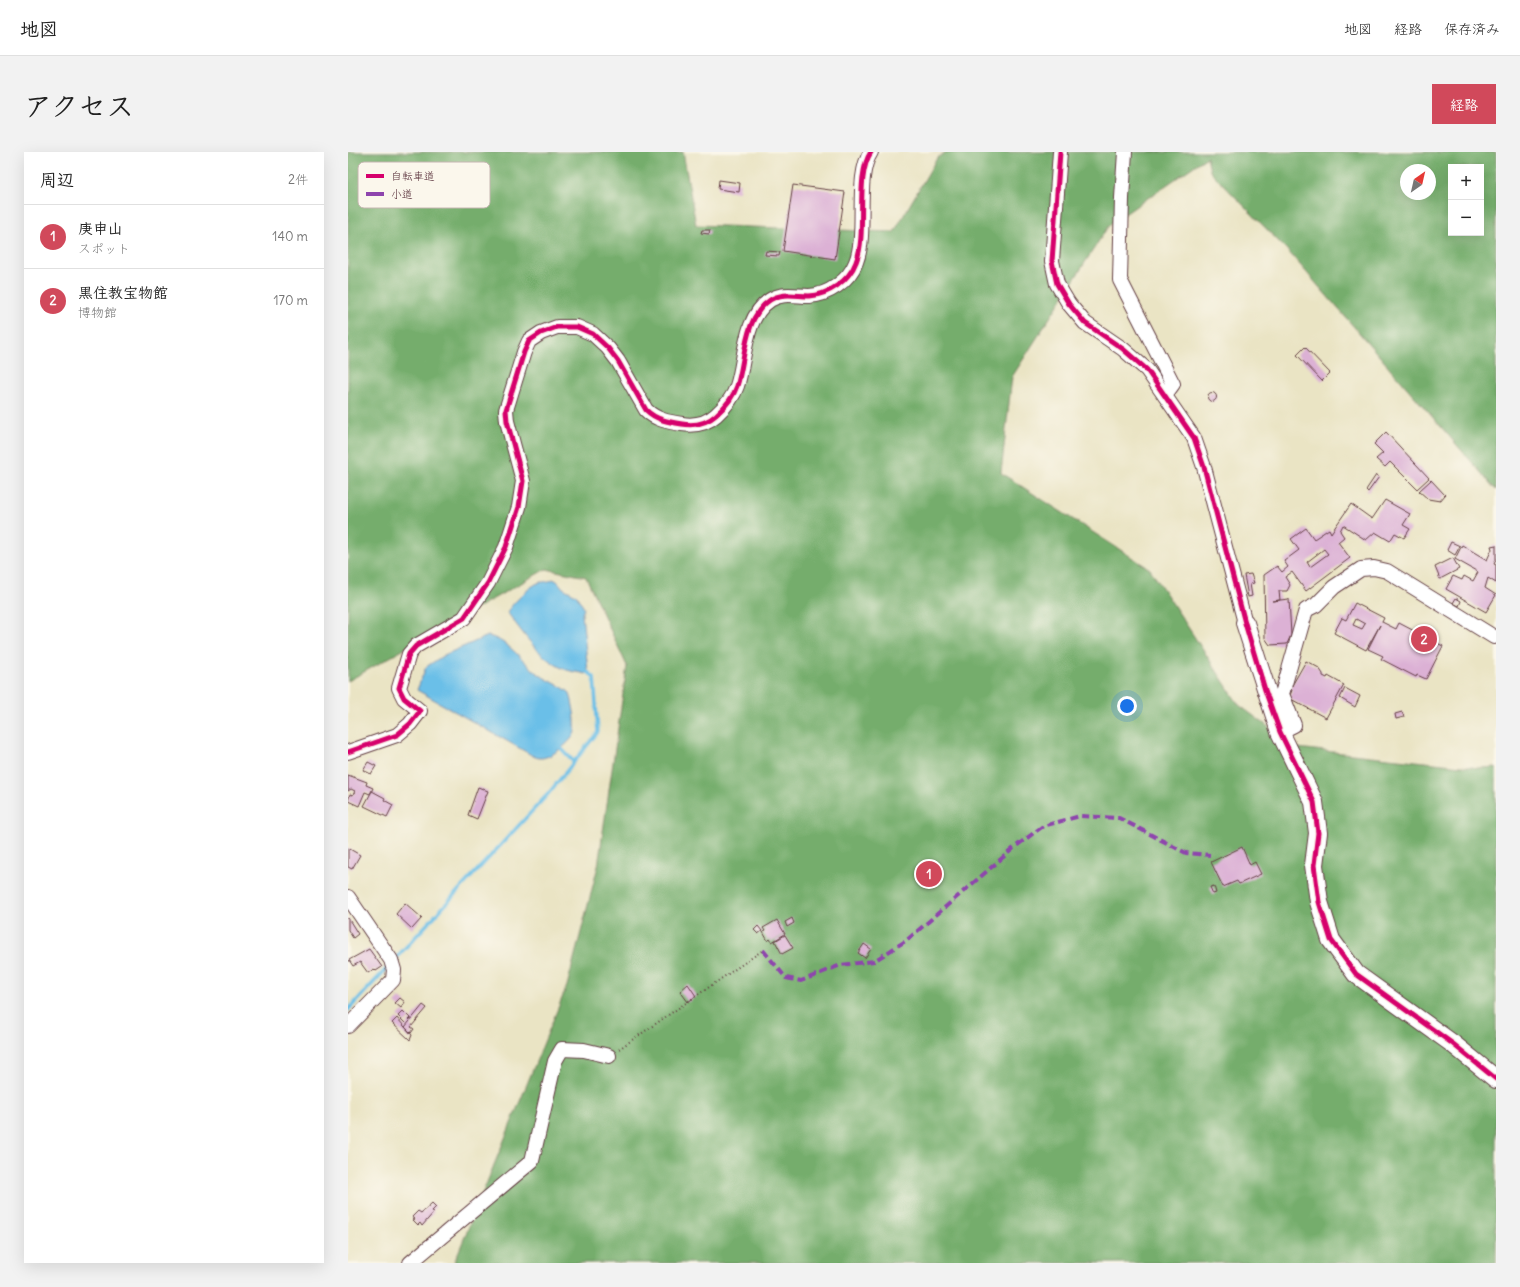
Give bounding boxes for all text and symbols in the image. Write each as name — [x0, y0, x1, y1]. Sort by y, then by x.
text: 地図 — [20, 17, 58, 41]
text: 地図 — [1344, 20, 1372, 38]
text: 経路 — [1394, 20, 1422, 38]
text: 保存済み — [1444, 20, 1500, 38]
button: 経路 — [1432, 84, 1496, 124]
text: アクセス — [24, 88, 134, 124]
legend — [358, 162, 490, 208]
north arrow — [1400, 164, 1436, 200]
map controls — [1448, 164, 1484, 236]
button: + — [1448, 164, 1484, 200]
text: 周辺 — [40, 169, 74, 191]
text: 自転車道 — [391, 169, 435, 183]
text: 2件 — [288, 171, 308, 188]
text: 小道 — [391, 187, 413, 201]
button: − — [1448, 200, 1484, 236]
text: 庚申山 — [78, 219, 123, 238]
text: 1 — [50, 228, 56, 245]
text: 140 m — [272, 228, 308, 245]
text: スポット — [78, 240, 130, 257]
text: 黒住教宝物館 — [78, 283, 168, 302]
text: 2 — [49, 292, 57, 309]
text: 170 m — [273, 292, 308, 309]
text: 博物館 — [78, 304, 117, 321]
pin: 2 — [1411, 624, 1437, 654]
your location — [1117, 696, 1137, 716]
pin: 1 — [916, 859, 942, 889]

